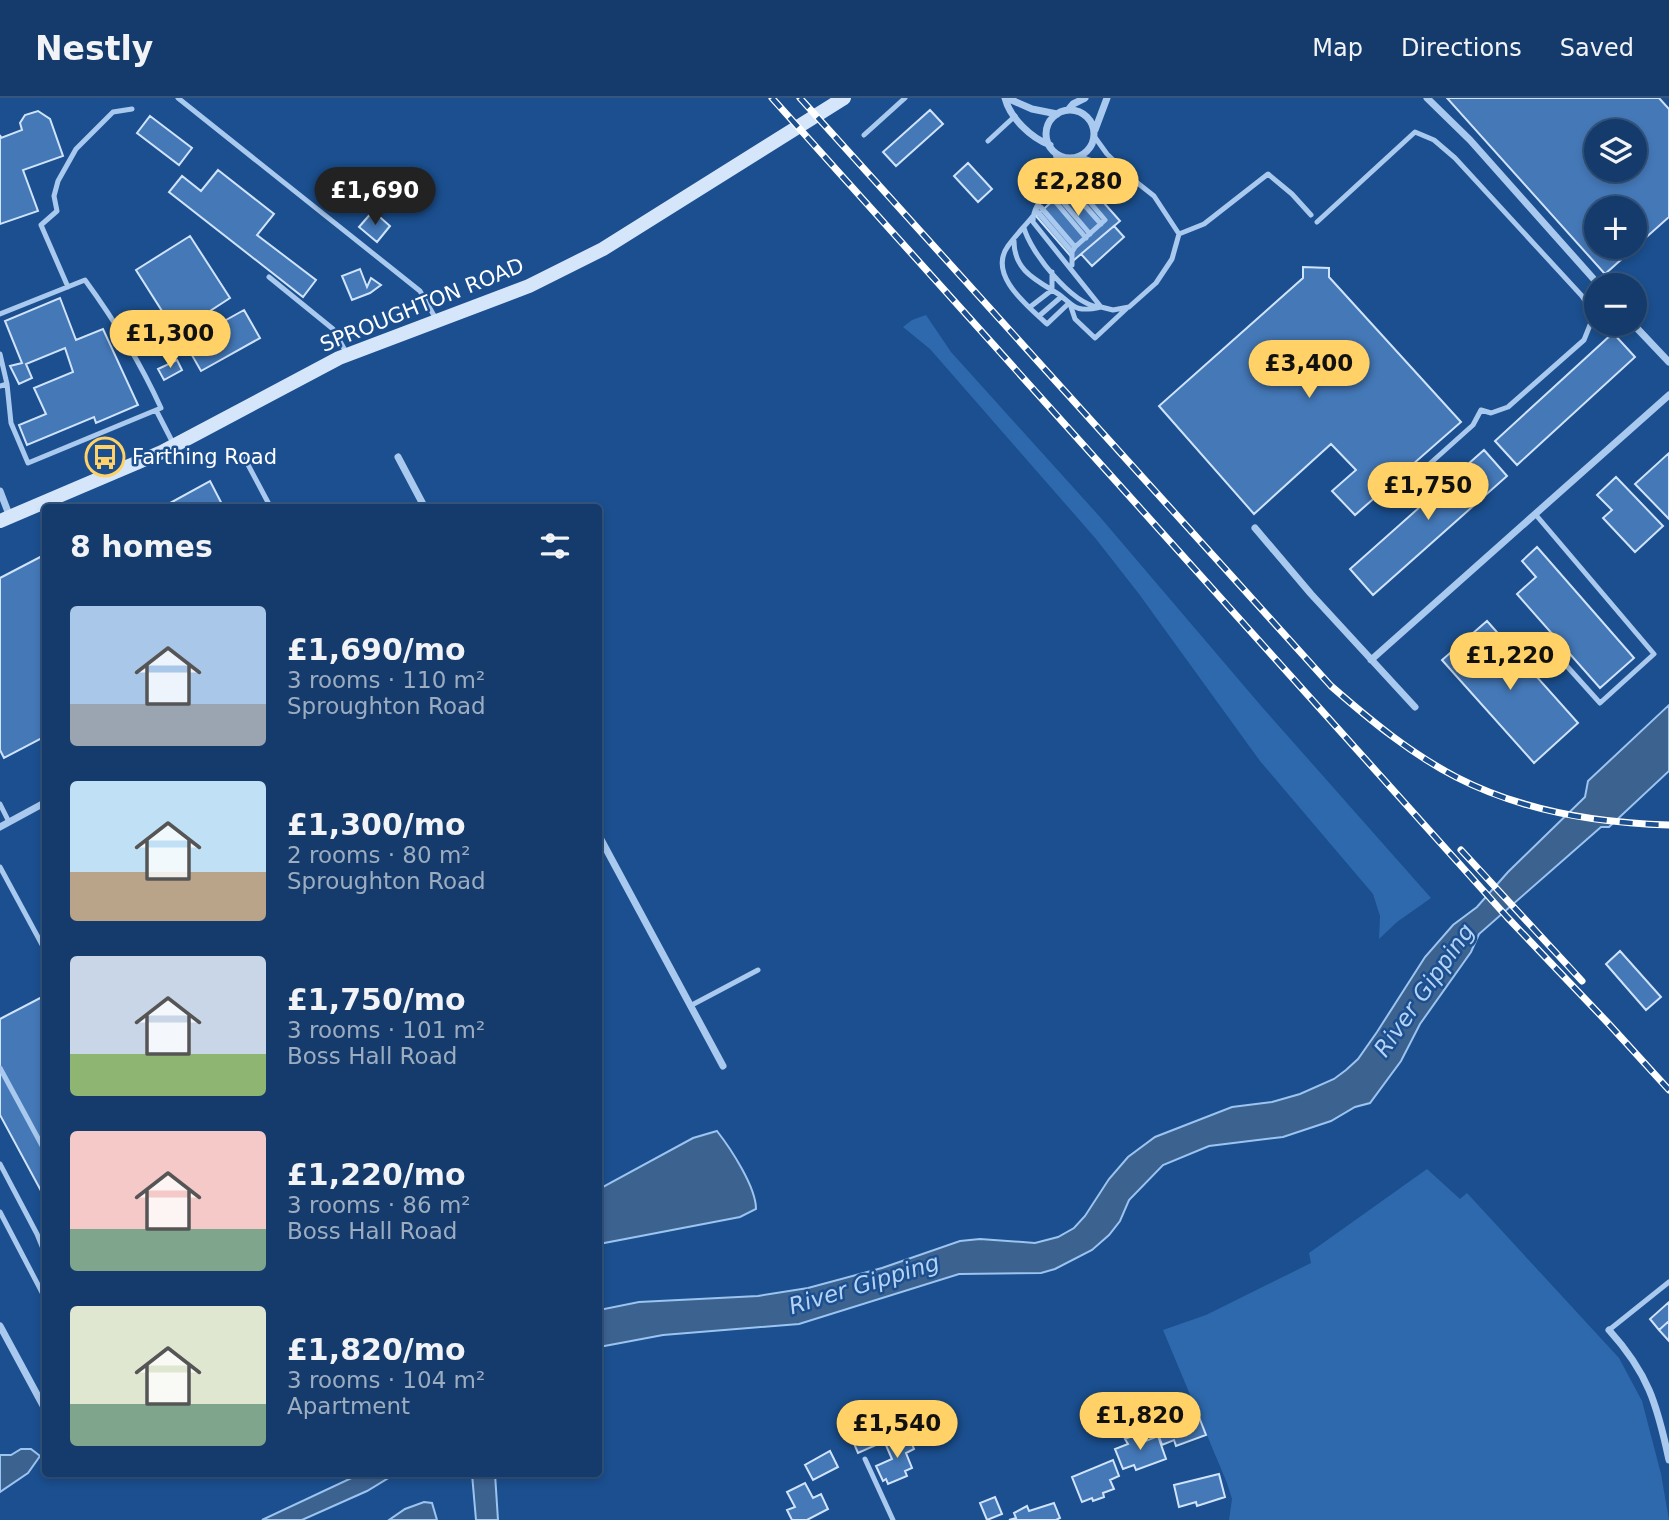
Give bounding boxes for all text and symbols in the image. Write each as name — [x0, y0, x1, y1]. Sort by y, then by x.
text: Nestly — [35, 29, 153, 68]
text: Map — [1312, 34, 1363, 62]
text: Directions — [1401, 34, 1522, 62]
text: Saved — [1560, 34, 1634, 62]
map controls — [1584, 119, 1647, 336]
button: layers — [1584, 119, 1647, 182]
pin: £2,280 — [1021, 158, 1135, 218]
pin: £1,690 — [318, 167, 432, 227]
text: £2,280 — [1034, 168, 1122, 194]
text: £1,690 — [331, 177, 419, 203]
button: + — [1584, 196, 1647, 259]
street label: SPROUGHTON ROAD — [317, 253, 527, 357]
button: − — [1584, 273, 1647, 336]
pin: £1,300 — [113, 310, 227, 370]
text: £1,300 — [126, 320, 214, 346]
pin: £3,400 — [1252, 341, 1366, 400]
text: £3,400 — [1265, 350, 1353, 376]
bus stop icon: Farthing Road — [84, 436, 126, 478]
place label: Farthing Road — [132, 445, 277, 469]
pin: £1,750 — [1371, 462, 1485, 522]
text: £1,750 — [1384, 472, 1472, 498]
icon: filters — [536, 527, 574, 565]
text: 8 homes — [70, 529, 213, 564]
text: £1,690/mo — [287, 632, 466, 667]
pin: £1,220 — [1453, 632, 1567, 692]
icon: home — [126, 634, 210, 718]
text: £1,220 — [1466, 642, 1554, 668]
text: 3 rooms · 110 m² — [287, 667, 485, 693]
text: Sproughton Road — [287, 693, 486, 719]
text: £1,300/mo — [287, 807, 466, 842]
icon: home — [126, 809, 210, 893]
text: 2 rooms · 80 m² — [287, 842, 471, 868]
text: Sproughton Road — [287, 868, 486, 894]
water label: River Gipping — [1369, 919, 1479, 1061]
text: £1,750/mo — [287, 982, 466, 1017]
icon: home — [126, 984, 210, 1068]
text: 3 rooms · 101 m² — [287, 1017, 485, 1043]
text: Boss Hall Road — [287, 1043, 457, 1069]
text: £1,220/mo — [287, 1157, 466, 1192]
icon: home — [126, 1159, 210, 1243]
text: 3 rooms · 86 m² — [287, 1192, 471, 1218]
text: Boss Hall Road — [287, 1218, 457, 1244]
water label: River Gipping — [786, 1249, 942, 1319]
text: £1,820/mo — [287, 1332, 466, 1367]
icon: home — [126, 1334, 210, 1418]
text: 3 rooms · 104 m² — [287, 1367, 485, 1393]
pin: £1,820 — [1083, 1392, 1197, 1452]
text: Apartment — [287, 1393, 410, 1419]
pin: £1,540 — [840, 1400, 954, 1460]
text: £1,820 — [1096, 1402, 1184, 1428]
text: £1,540 — [853, 1410, 941, 1436]

